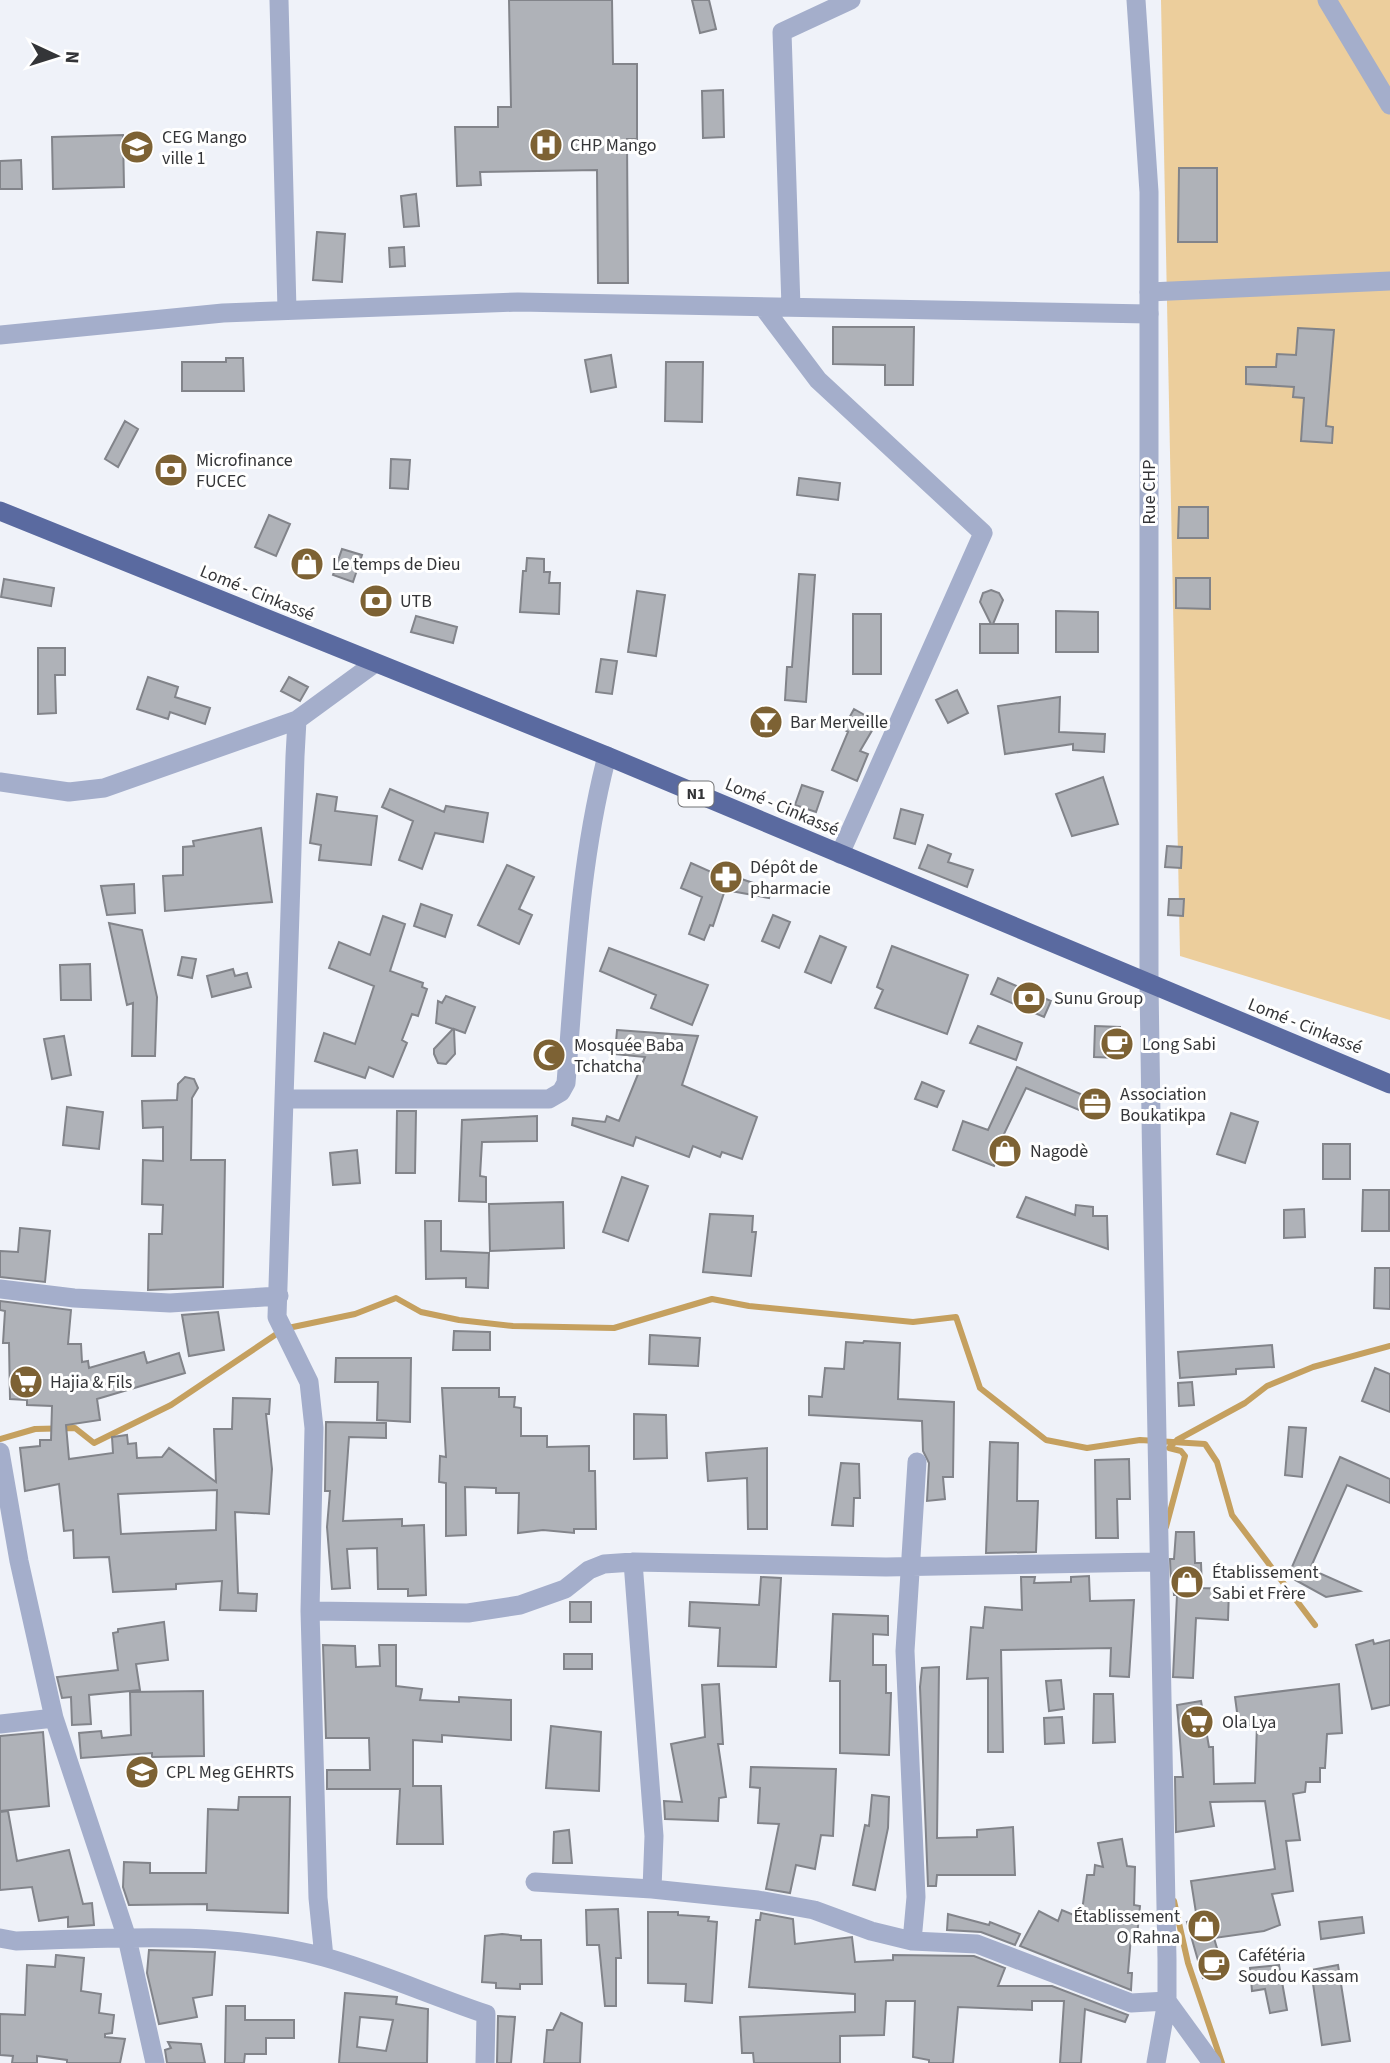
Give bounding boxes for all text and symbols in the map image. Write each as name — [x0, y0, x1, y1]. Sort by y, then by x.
north arrow — [21, 21, 91, 91]
text: N — [58, 50, 85, 64]
place label: CEG Mango ville 1 — [162, 125, 247, 171]
hospital icon: CHP Mango — [527, 126, 565, 164]
school or university icon: CEG Mango ville 1 — [118, 128, 156, 166]
place label: CHP Mango — [570, 133, 656, 158]
place label: Microfinance FUCEC — [196, 448, 293, 494]
bank icon: Microfinance FUCEC — [152, 451, 190, 489]
street label: Rue CHP — [1137, 460, 1162, 524]
shop icon: Le temps de Dieu — [288, 545, 326, 583]
place label: Le temps de Dieu — [332, 552, 461, 577]
street label: Lomé - Cinkassé — [196, 559, 318, 627]
bank icon: UTB — [357, 582, 395, 620]
place label: UTB — [400, 589, 432, 614]
bar icon: Bar Merveille — [747, 703, 785, 741]
place label: Bar Merveille — [790, 710, 888, 735]
street label: Lomé - Cinkassé — [721, 772, 843, 842]
road number: N1 — [678, 782, 714, 806]
place label: Dépôt de pharmacie — [750, 855, 831, 901]
pharmacy icon: Dépôt de pharmacie — [707, 858, 745, 896]
bank icon: Sunu Group — [1010, 979, 1048, 1017]
place label: Sunu Group — [1054, 986, 1143, 1011]
street label: Lomé - Cinkassé — [1244, 992, 1366, 1060]
cafe icon: Long Sabi — [1098, 1025, 1136, 1063]
place label: Long Sabi — [1142, 1032, 1216, 1057]
place label: Mosquée Baba Tchatcha — [574, 1033, 684, 1079]
mosque icon: Mosquée Baba Tchatcha — [530, 1036, 568, 1074]
place label: Association Boukatikpa — [1120, 1082, 1207, 1128]
office icon: Association Boukatikpa — [1076, 1085, 1114, 1123]
shop icon: Nagodè — [986, 1132, 1024, 1170]
place label: Nagodè — [1030, 1139, 1088, 1164]
supermarket icon: Hajia & Fils — [7, 1363, 45, 1401]
place label: Hajia & Fils — [50, 1370, 132, 1395]
place label: Établissement Sabi et Frère — [1212, 1560, 1319, 1606]
shop icon: Établissement Sabi et Frère — [1168, 1563, 1206, 1601]
supermarket icon: Ola Lya — [1178, 1703, 1216, 1741]
place label: Ola Lya — [1222, 1710, 1276, 1735]
school or university icon: CPL Meg GEHRTS — [123, 1753, 161, 1791]
place label: CPL Meg GEHRTS — [166, 1760, 294, 1785]
place label: Établissement O Rahna — [1073, 1904, 1180, 1950]
shop icon: Établissement O Rahna — [1185, 1907, 1223, 1945]
place label: Cafétéria Soudou Kassam — [1238, 1943, 1359, 1989]
cafe icon: Cafétéria Soudou Kassam — [1195, 1946, 1233, 1984]

